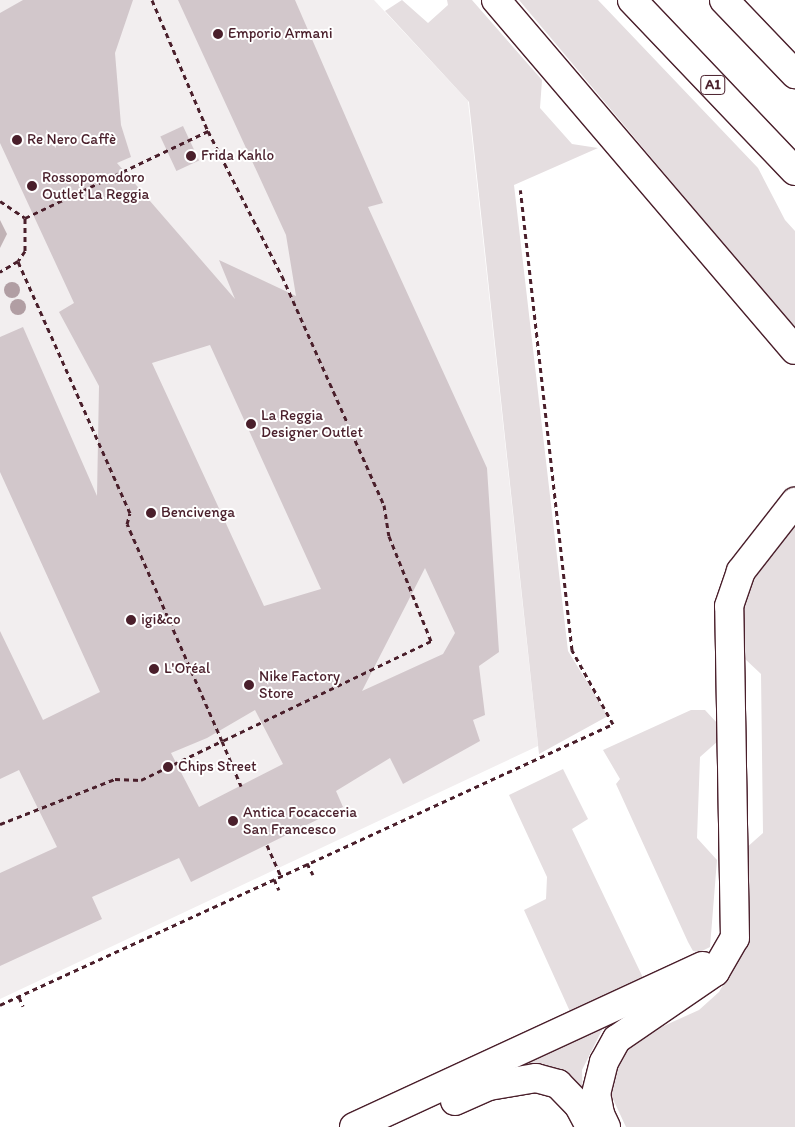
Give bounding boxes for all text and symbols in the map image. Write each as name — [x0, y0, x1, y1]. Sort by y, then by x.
place label: Emporio Armani — [228, 25, 333, 43]
marker: Emporio Armani — [212, 28, 224, 40]
road number: A1 — [699, 74, 727, 96]
place label: Re Nero Caffè — [27, 131, 116, 149]
marker: Re Nero Caffè — [11, 134, 23, 146]
place label: Frida Kahlo — [201, 147, 274, 165]
marker: Frida Kahlo — [185, 150, 197, 162]
place label: Rossopomodoro Outlet La Reggia — [42, 168, 149, 203]
marker: Rossopomodoro Outlet La Reggia — [26, 180, 38, 192]
place label: La Reggia Designer Outlet — [261, 406, 363, 441]
marker: La Reggia Designer Outlet — [245, 418, 257, 430]
place label: Bencivenga — [161, 504, 235, 522]
marker: Bencivenga — [145, 507, 157, 519]
place label: igi&co — [141, 611, 181, 629]
marker: igi&co — [125, 614, 137, 626]
place label: L'Oréal — [164, 660, 210, 678]
marker: L'Oréal — [148, 663, 160, 675]
place label: Nike Factory Store — [259, 667, 339, 702]
marker: Nike Factory Store — [243, 679, 255, 691]
place label: Chips Street — [178, 758, 257, 776]
marker: Chips Street — [162, 761, 174, 773]
place label: Antica Focacceria San Francesco — [243, 803, 356, 838]
marker: Antica Focacceria San Francesco — [227, 815, 239, 827]

